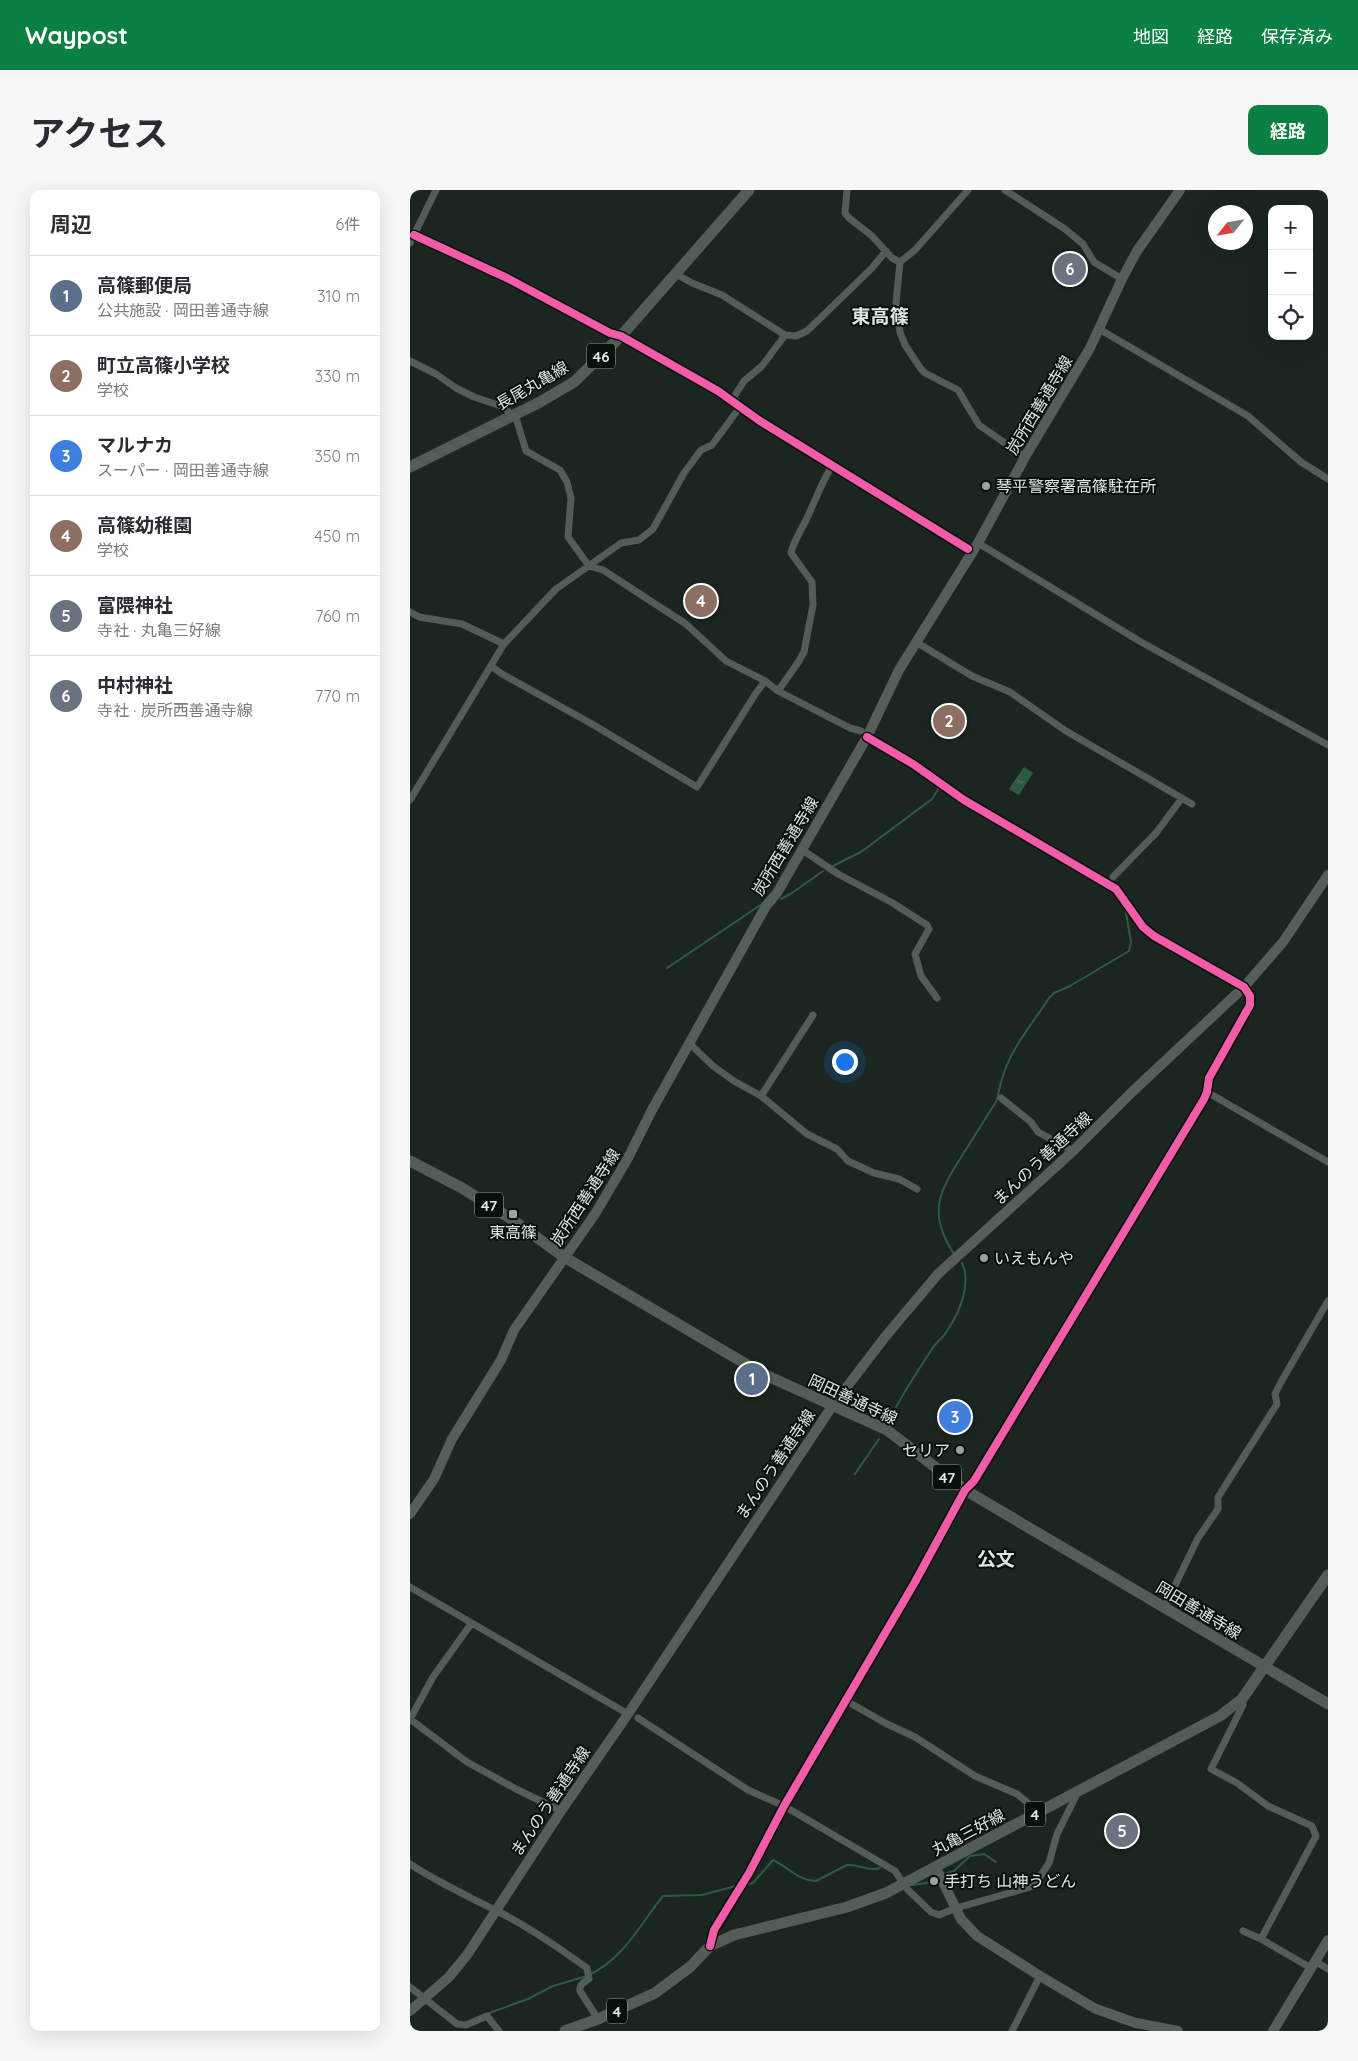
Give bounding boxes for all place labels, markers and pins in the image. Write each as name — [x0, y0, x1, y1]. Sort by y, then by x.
pin: 6 — [1054, 250, 1086, 288]
place label: 琴平警察署高篠駐在所 — [996, 476, 1156, 496]
marker: 琴平警察署高篠駐在所 — [980, 480, 992, 492]
pin: 4 — [685, 582, 717, 620]
pin: 2 — [933, 702, 965, 740]
marker: 東高篠 — [507, 1208, 519, 1220]
place label: 東高篠 — [489, 1222, 537, 1242]
place label: いえもんや — [994, 1248, 1074, 1268]
marker: いえもんや — [978, 1252, 990, 1264]
pin: 1 — [736, 1360, 768, 1398]
pin: 3 — [939, 1398, 971, 1436]
place label: セリア — [902, 1440, 950, 1460]
marker: セリア — [954, 1444, 966, 1456]
pin: 5 — [1106, 1812, 1138, 1850]
place label: 手打ち 山神うどん — [944, 1871, 1076, 1891]
marker: 手打ち 山神うどん — [928, 1875, 940, 1887]

